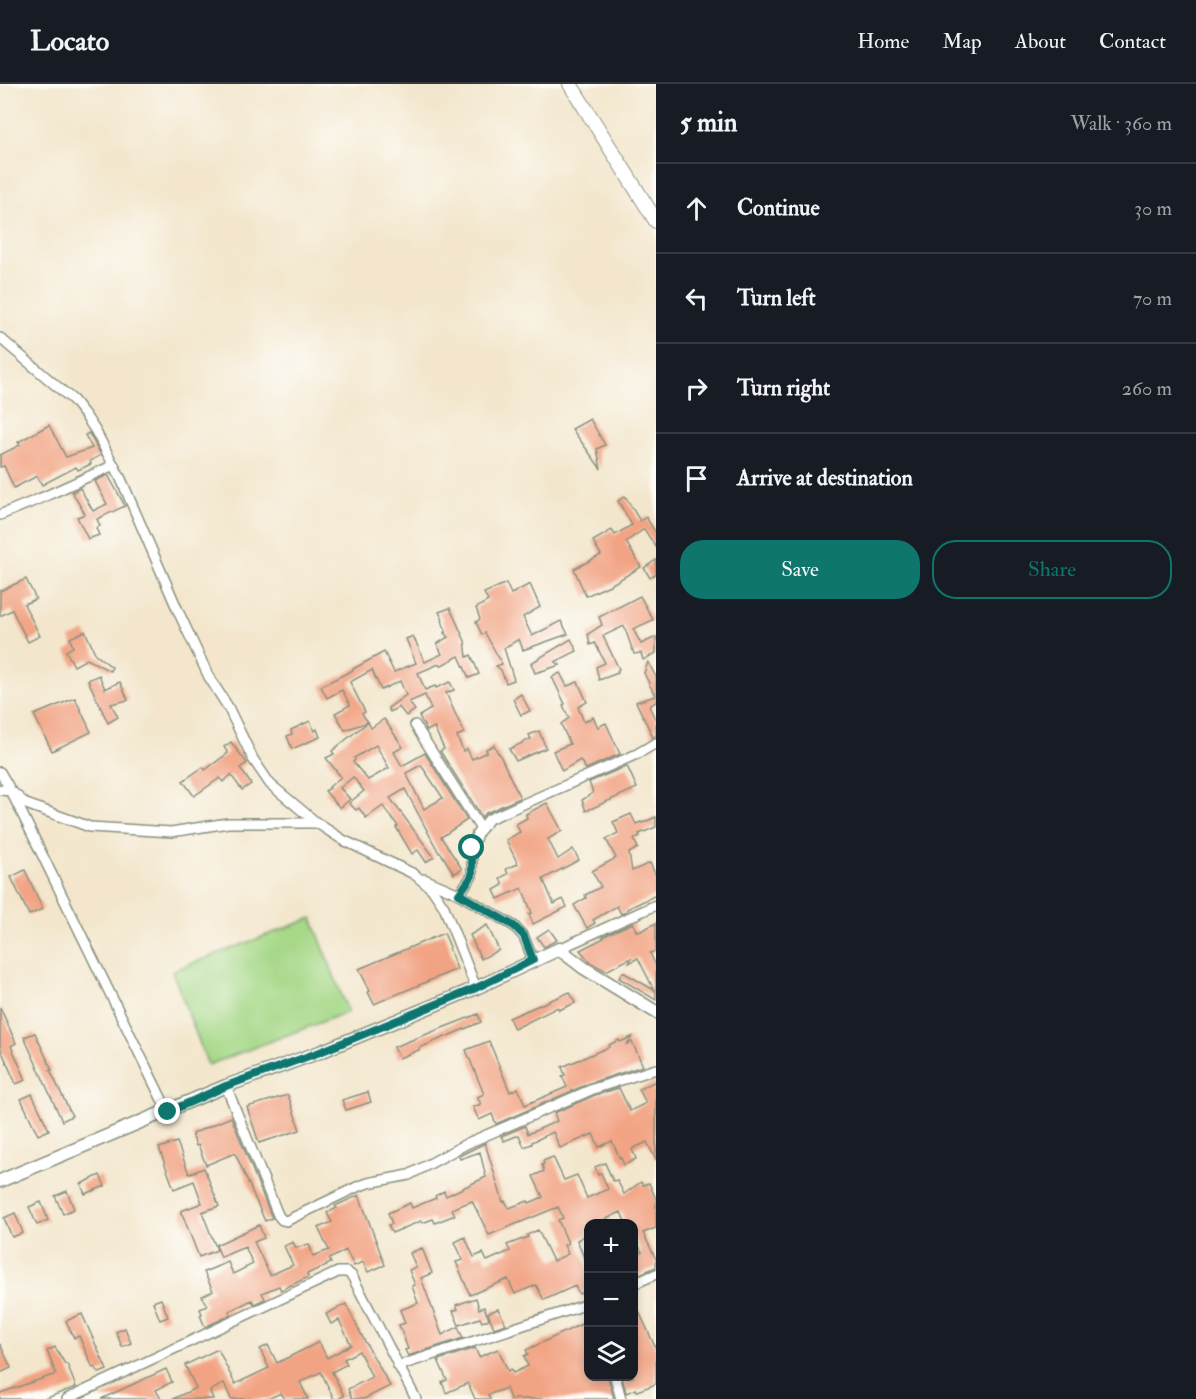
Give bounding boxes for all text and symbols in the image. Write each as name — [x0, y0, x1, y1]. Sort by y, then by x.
text: Locato — [30, 24, 109, 59]
text: Home — [857, 28, 909, 55]
text: Map — [942, 28, 982, 55]
text: About — [1015, 28, 1066, 55]
text: Contact — [1099, 28, 1166, 55]
text: 5 min — [680, 107, 737, 139]
text: Walk · 360 m — [1070, 111, 1172, 136]
icon: ahead — [680, 192, 713, 225]
text: Continue — [737, 194, 820, 222]
text: 30 m — [1134, 196, 1172, 221]
icon: left — [680, 282, 713, 315]
text: Turn left — [737, 284, 816, 312]
text: 70 m — [1133, 286, 1172, 311]
icon: right — [680, 372, 713, 405]
text: Turn right — [737, 374, 830, 402]
text: 260 m — [1122, 376, 1172, 401]
icon: arrive — [680, 462, 713, 495]
text: Arrive at destination — [737, 464, 913, 492]
button: Save — [680, 540, 920, 599]
button: Share — [932, 540, 1172, 599]
route start — [458, 834, 484, 860]
route end — [154, 1098, 180, 1124]
map controls — [584, 1219, 638, 1381]
button: + — [584, 1219, 638, 1273]
button: − — [584, 1273, 638, 1327]
button: layers — [584, 1327, 638, 1381]

